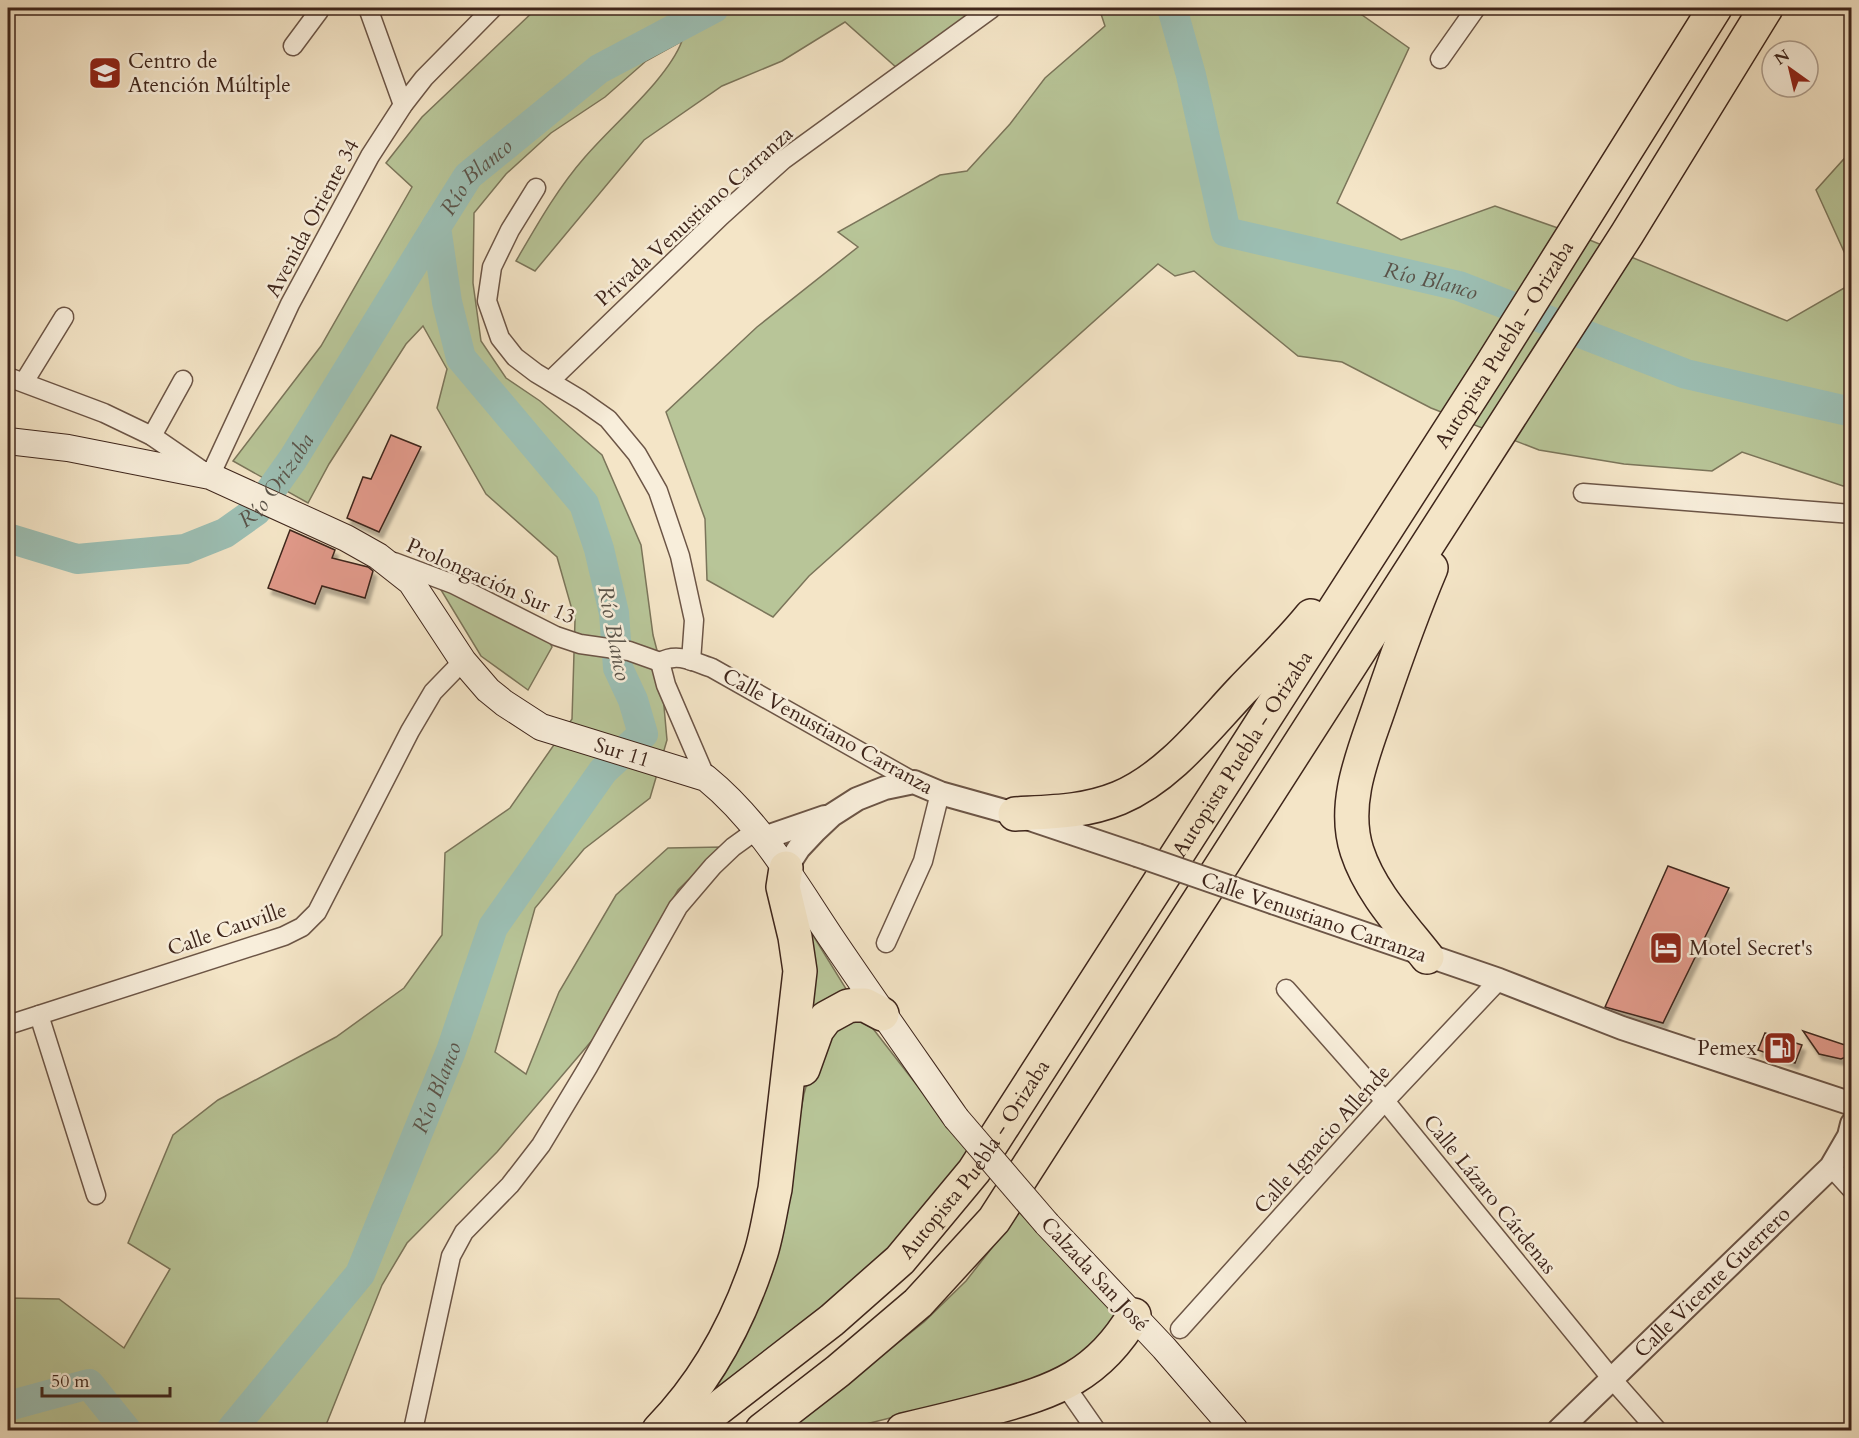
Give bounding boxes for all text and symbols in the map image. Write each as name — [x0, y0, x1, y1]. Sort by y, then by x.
north arrow — [1760, 39, 1820, 99]
text: N — [1770, 44, 1794, 70]
place label: Centro de Atención Múltiple — [128, 47, 291, 100]
school or university icon: Centro de Atención Múltiple — [87, 55, 123, 91]
street label: Privada Venustiano Carranza — [589, 119, 800, 313]
water label: Río Blanco — [433, 132, 519, 221]
street label: Avenida Oriente 34 — [258, 134, 367, 302]
street label: Autopista Puebla - Orizaba — [1428, 235, 1581, 454]
water label: Río Blanco — [1381, 255, 1482, 308]
water label: Río Orizaba — [232, 428, 321, 535]
street label: Prolongación Sur 13 — [402, 531, 580, 632]
water label: Río Blanco — [590, 583, 638, 683]
street label: Autopista Puebla - Orizaba — [1165, 645, 1320, 863]
street label: Calle Venustiano Carranza — [717, 661, 938, 802]
street label: Sur 11 — [591, 730, 654, 775]
street label: Calle Venustiano Carranza — [1197, 865, 1431, 970]
street label: Calle Cauville — [164, 896, 291, 963]
hotel icon: Motel Secret's — [1648, 930, 1684, 966]
place label: Motel Secret's — [1689, 934, 1813, 963]
fuel station icon: Pemex — [1762, 1030, 1798, 1066]
place label: Pemex — [1697, 1034, 1758, 1063]
water label: Río Blanco — [405, 1038, 469, 1138]
street label: Autopista Puebla - Orizaba — [893, 1054, 1057, 1265]
street label: Calle Ignacio Allende — [1248, 1059, 1397, 1220]
street label: Calle Lázaro Cárdenas — [1416, 1108, 1563, 1280]
street label: Calle Vicente Guerrero — [1628, 1200, 1797, 1365]
street label: Calzada San José — [1034, 1211, 1155, 1338]
scale bar — [42, 1360, 170, 1398]
text: 50 m — [51, 1369, 90, 1394]

